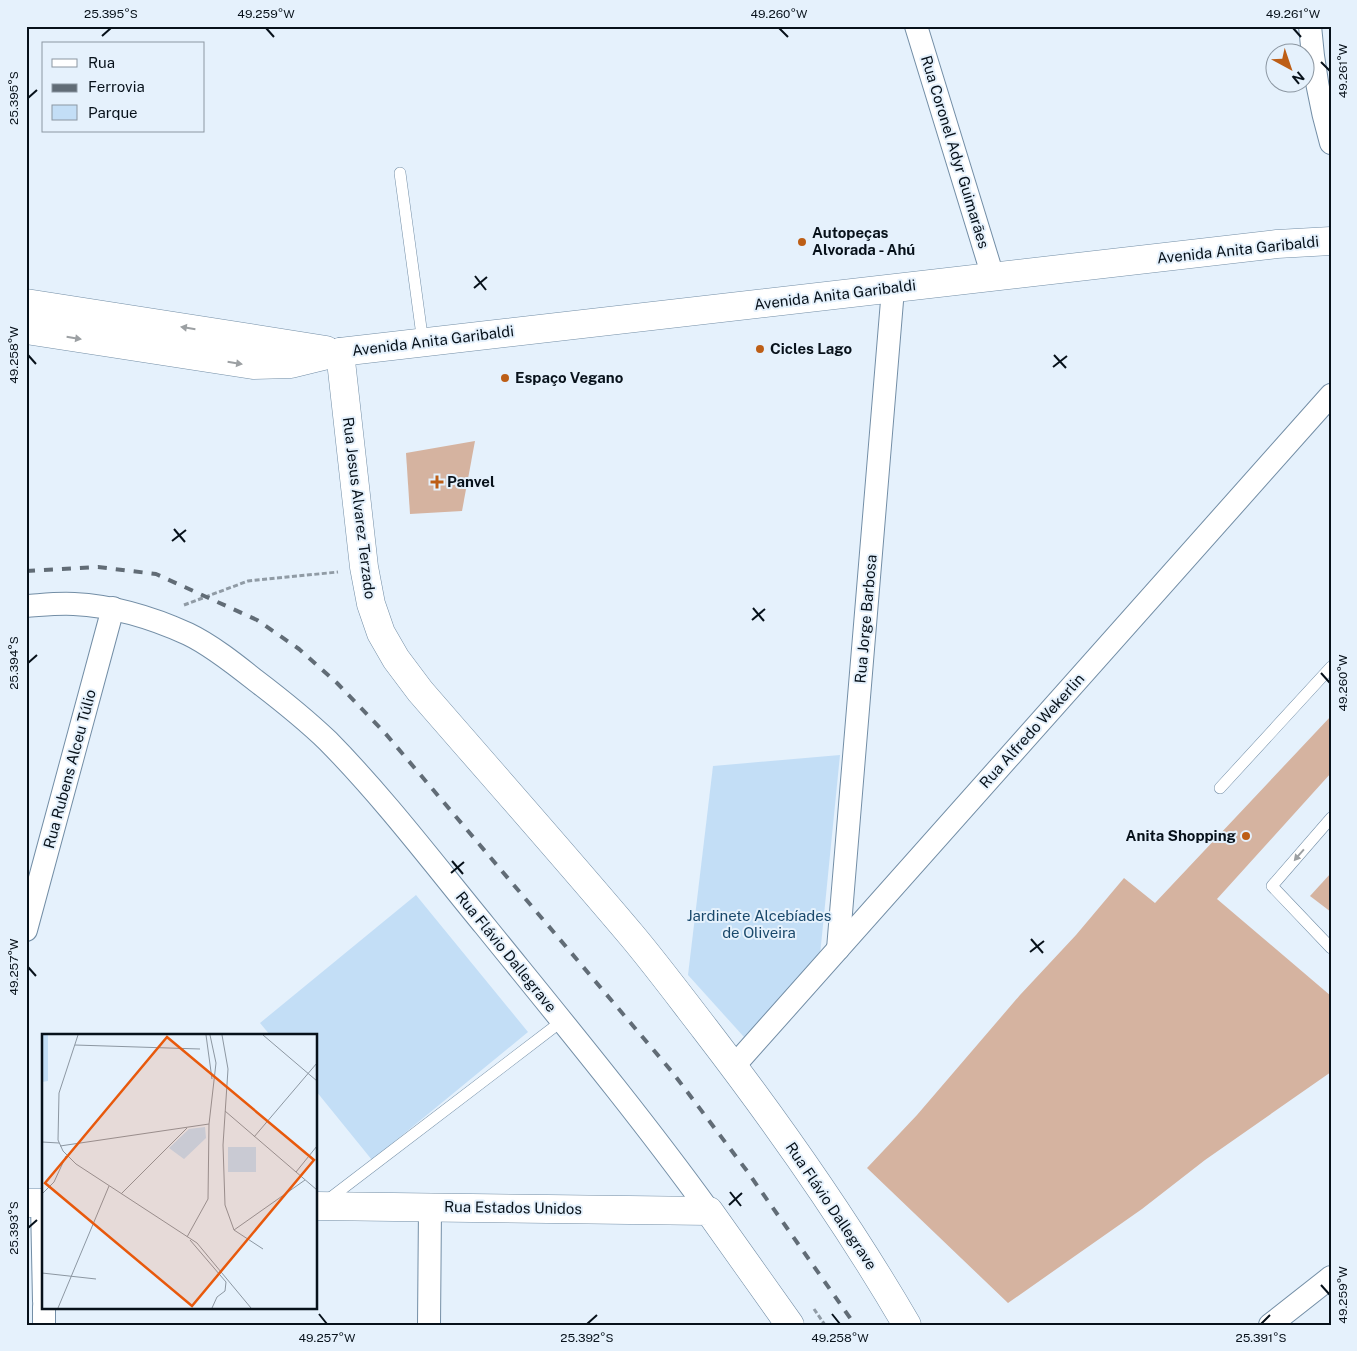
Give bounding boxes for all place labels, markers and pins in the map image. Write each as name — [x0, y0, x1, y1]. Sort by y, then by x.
place label: Autopeças Alvorada - Ahú — [812, 224, 915, 258]
marker: Autopeças Alvorada - Ahú — [796, 236, 808, 248]
place label: Cicles Lago — [770, 340, 852, 357]
marker: Cicles Lago — [754, 343, 766, 355]
place label: Espaço Vegano — [515, 369, 624, 386]
marker: Espaço Vegano — [499, 372, 511, 384]
place label: Panvel — [447, 473, 495, 490]
marker: Panvel — [431, 476, 443, 488]
place label: Anita Shopping — [1126, 827, 1237, 844]
marker: Anita Shopping — [1240, 830, 1252, 842]

